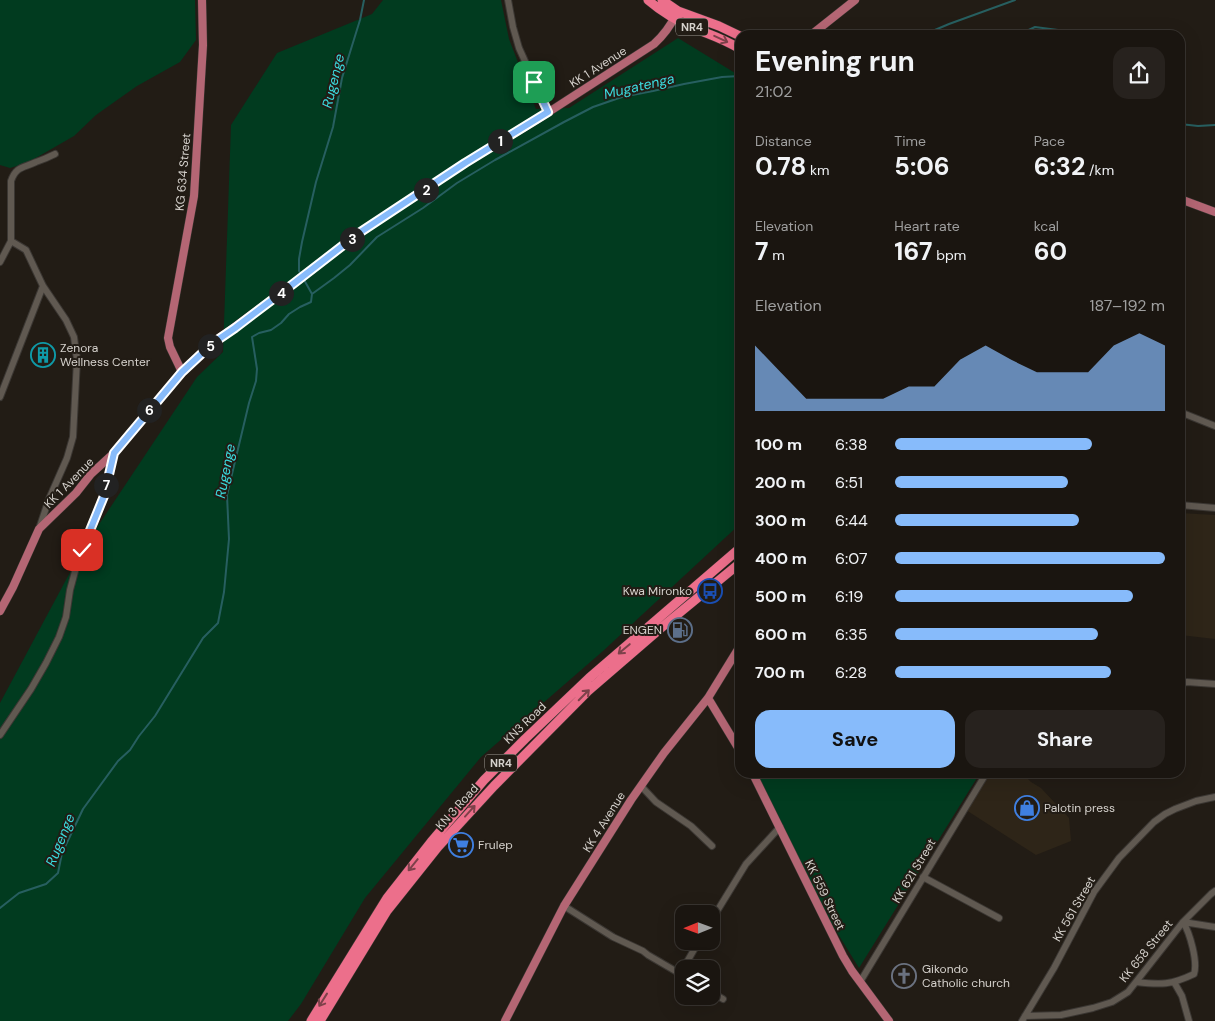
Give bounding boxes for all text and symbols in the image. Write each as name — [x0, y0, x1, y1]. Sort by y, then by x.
road number: NR4 — [676, 18, 708, 36]
one-way arrow — [713, 34, 728, 44]
street label: KK 1 Avenue — [566, 43, 630, 91]
text: Evening run — [755, 43, 915, 80]
button: share — [1113, 47, 1165, 99]
water label: Rugenge — [318, 52, 348, 110]
pin — [513, 61, 555, 103]
icon: arrive — [520, 68, 548, 96]
water label: Mugatenga — [602, 69, 676, 103]
text: 21:02 — [755, 81, 792, 102]
pin: 1 — [488, 128, 512, 154]
street label: KG 634 Street — [172, 132, 194, 212]
text: 1 — [498, 132, 503, 150]
text: Distance — [755, 132, 812, 150]
text: Time — [894, 132, 926, 150]
text: Pace — [1034, 132, 1065, 150]
text: 0.78 — [755, 150, 806, 183]
text: 5:06 — [894, 150, 950, 183]
text: 6:32 — [1034, 150, 1085, 183]
text: km — [806, 161, 830, 179]
text: /km — [1085, 161, 1114, 179]
pin: 2 — [414, 178, 438, 202]
text: 2 — [422, 181, 431, 199]
text: Elevation — [755, 217, 813, 235]
text: Heart rate — [894, 217, 960, 235]
text: kcal — [1034, 217, 1059, 235]
pin: 3 — [340, 226, 364, 252]
text: 3 — [348, 230, 357, 248]
text: 7 — [755, 235, 768, 268]
text: 167 — [894, 235, 932, 268]
text: 60 — [1034, 235, 1067, 268]
text: m — [768, 246, 785, 264]
text: bpm — [932, 246, 966, 264]
pin: 4 — [268, 280, 294, 306]
text: 4 — [277, 284, 286, 302]
text: Elevation — [755, 295, 822, 316]
text: 187–192 m — [1089, 295, 1165, 316]
pin: 5 — [198, 334, 222, 358]
text: 5 — [206, 337, 215, 355]
place label: Zenora Wellness Center — [60, 340, 151, 370]
building icon: Zenora Wellness Center — [30, 342, 56, 368]
pin: 6 — [136, 398, 162, 422]
text: 6 — [145, 401, 154, 419]
text: 100 m — [755, 434, 802, 455]
text: 6:38 — [835, 434, 867, 455]
water label: Rugenge — [211, 442, 239, 500]
street label: KK 1 Avenue — [41, 454, 97, 512]
pin: 7 — [94, 472, 118, 498]
text: 200 m — [755, 472, 806, 493]
text: 6:51 — [835, 472, 863, 493]
text: 7 — [103, 476, 110, 494]
text: 300 m — [755, 510, 806, 531]
text: 6:44 — [835, 510, 868, 531]
pin — [61, 529, 103, 571]
icon: check — [68, 536, 96, 564]
text: 400 m — [755, 548, 807, 569]
text: 6:07 — [835, 548, 868, 569]
bus stop icon: Kwa Mironko — [697, 578, 723, 604]
place label: Kwa Mironko — [623, 583, 692, 599]
text: 500 m — [755, 586, 806, 607]
text: 6:19 — [835, 586, 863, 607]
fuel station icon: ENGEN — [667, 617, 693, 643]
place label: ENGEN — [623, 622, 662, 638]
text: 600 m — [755, 624, 807, 645]
text: 6:35 — [835, 624, 868, 645]
one-way arrow — [617, 643, 630, 654]
text: 700 m — [755, 662, 805, 683]
text: 6:28 — [835, 662, 867, 683]
one-way arrow — [578, 689, 590, 701]
street label: KN3 Road — [500, 699, 550, 747]
button: Save — [755, 710, 955, 768]
button: Share — [965, 710, 1165, 768]
road number: NR4 — [485, 754, 517, 771]
street label: KN 3 Road — [432, 781, 482, 833]
street label: KK 4 Avenue — [579, 789, 629, 855]
shop icon: Palotin press — [1014, 795, 1040, 821]
place label: Palotin press — [1044, 800, 1115, 816]
one-way arrow — [465, 805, 476, 818]
water label: Rugenge — [41, 811, 79, 869]
supermarket icon: Frulep — [448, 832, 474, 858]
street label: KK 621 Street — [889, 836, 940, 906]
place label: Frulep — [478, 837, 513, 853]
street label: KK 559 Street — [801, 857, 849, 933]
one-way arrow — [407, 858, 418, 871]
street label: KK 561 Street — [1049, 873, 1099, 945]
north arrow — [675, 905, 720, 950]
map controls — [675, 905, 720, 1005]
street label: KK 658 Street — [1116, 916, 1176, 986]
button: layers — [675, 960, 720, 1005]
place label: Gikondo Catholic church — [922, 961, 1010, 991]
church icon: Gikondo Catholic church — [891, 963, 917, 989]
one-way arrow — [318, 993, 328, 1007]

